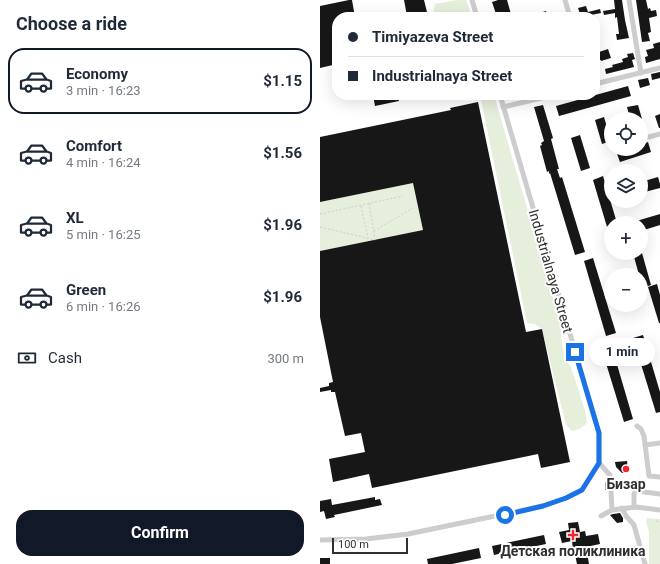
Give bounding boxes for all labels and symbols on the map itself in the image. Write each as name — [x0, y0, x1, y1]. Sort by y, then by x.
street label: Industrialnaya Street — [526, 207, 576, 335]
callout: 1 min — [589, 338, 655, 366]
route end — [566, 343, 584, 361]
marker: Бизар — [621, 464, 631, 474]
place label: Бизар — [606, 476, 646, 492]
route start — [496, 506, 514, 524]
marker: Детская поликлиника — [567, 529, 579, 541]
scale bar — [332, 536, 408, 555]
place label: Детская поликлиника — [500, 543, 646, 559]

